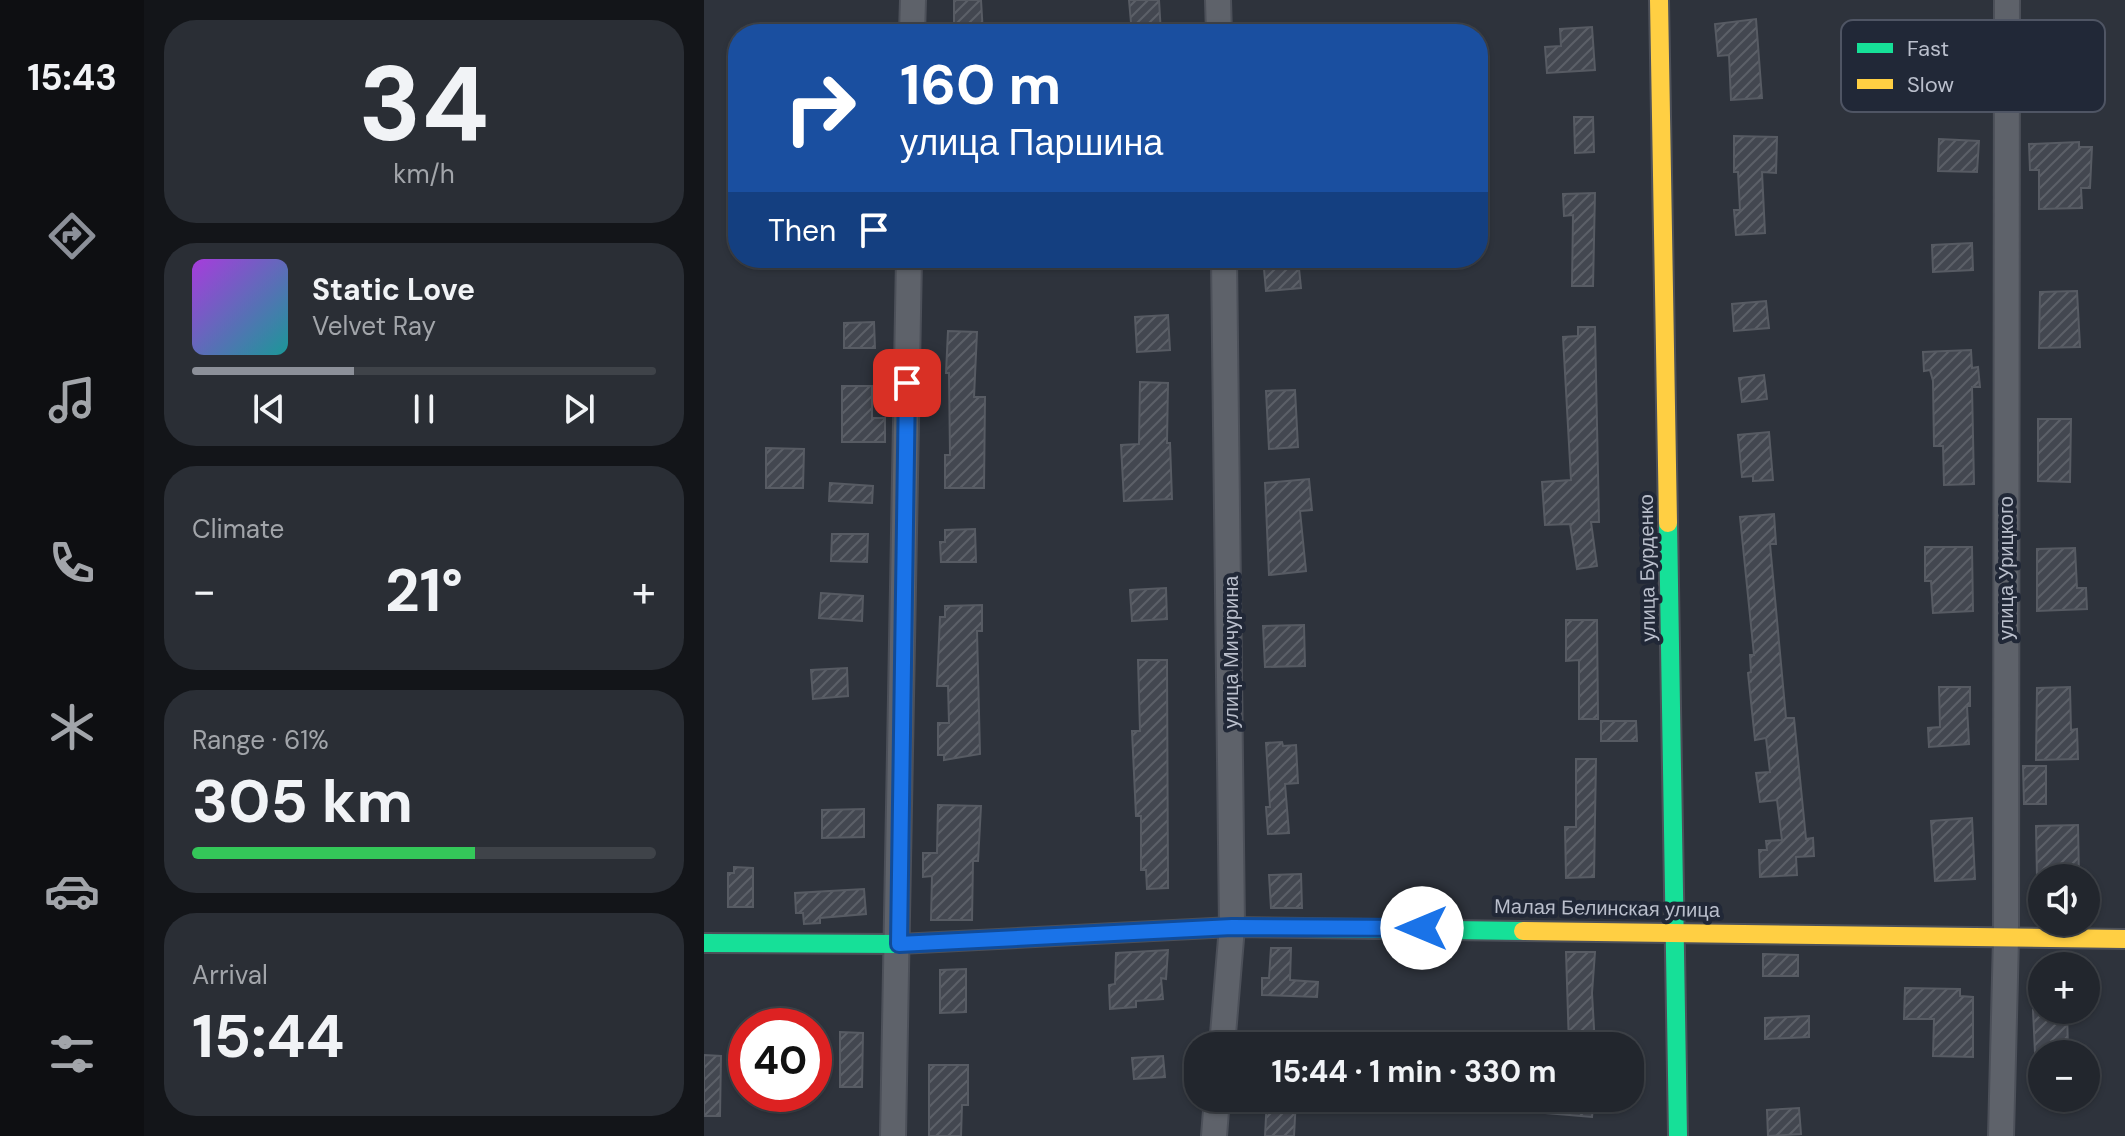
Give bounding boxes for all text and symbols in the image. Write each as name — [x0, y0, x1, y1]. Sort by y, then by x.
legend — [1841, 20, 2105, 112]
text: Fast — [1907, 34, 1949, 63]
text: 34 — [359, 37, 489, 172]
text: 160 m — [900, 48, 1061, 121]
text: 15:43 — [27, 54, 117, 101]
icon: right — [768, 56, 872, 160]
text: Slow — [1907, 70, 1954, 99]
text: улица Паршина — [900, 119, 1163, 166]
text: km/h — [393, 157, 455, 191]
icon: directions — [44, 208, 100, 264]
icon: arrive — [852, 208, 896, 252]
text: Then — [768, 211, 836, 250]
text: Static Love — [312, 270, 475, 309]
text: Velvet Ray — [312, 309, 436, 343]
pin — [873, 349, 941, 417]
icon: arrive — [885, 361, 929, 405]
icon: music — [44, 372, 100, 428]
icon: previous — [247, 387, 291, 431]
icon: pause — [402, 387, 446, 431]
icon: next — [557, 387, 601, 431]
street label: улица Бурденко — [1633, 494, 1661, 642]
street label: улица Урицкого — [1993, 496, 2019, 640]
text: Climate — [192, 512, 284, 546]
icon: phone — [44, 535, 100, 591]
text: 21° — [385, 551, 463, 630]
text: − — [192, 562, 216, 620]
text: + — [632, 562, 656, 620]
street label: улица Мичурина — [1218, 575, 1244, 728]
icon: climate — [44, 699, 100, 755]
text: Range · 61% — [192, 723, 329, 757]
text: 305 km — [192, 762, 413, 841]
icon: car — [44, 863, 100, 919]
map controls — [2028, 864, 2100, 1112]
button: sound — [2028, 864, 2100, 936]
position arrow — [1380, 886, 1464, 970]
street label: Малая Белинская улица — [1494, 893, 1721, 923]
button: + — [2028, 952, 2100, 1024]
text: Arrival — [192, 958, 268, 992]
text: 15:44 — [192, 997, 344, 1076]
speed limit sign: 40 — [728, 1008, 832, 1112]
icon: filters — [44, 1026, 100, 1082]
button: − — [2028, 1040, 2100, 1112]
text: 15:44 · 1 min · 330 m — [1271, 1052, 1557, 1091]

